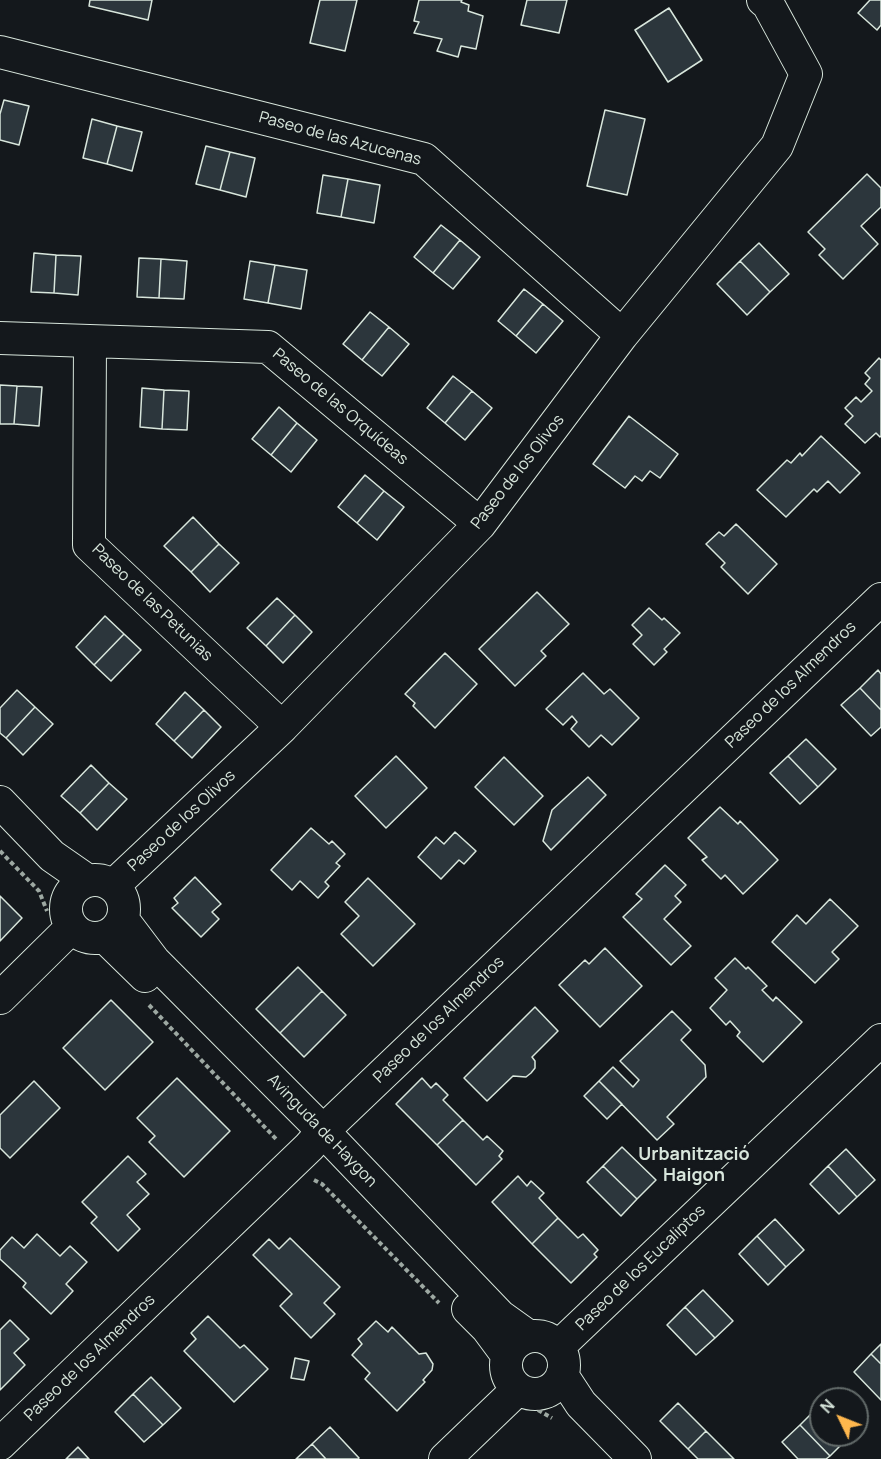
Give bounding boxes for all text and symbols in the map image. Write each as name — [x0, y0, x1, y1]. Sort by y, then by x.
street label: Paseo de las Azucenas — [257, 108, 423, 170]
street label: Paseo de las Orquídeas — [268, 345, 412, 469]
street label: Paseo de los Olivos — [467, 411, 569, 533]
street label: Paseo de las Petunias — [88, 540, 216, 666]
street label: Paseo de los Almendros — [722, 618, 860, 752]
street label: Paseo de los Olivos — [124, 766, 240, 876]
street label: Paseo de los Almendros — [370, 953, 508, 1087]
street label: Avinguda de Haygon — [263, 1071, 381, 1191]
district label: Urbanització Haigon — [638, 1144, 750, 1186]
street label: Paseo de los Eucaliptos — [572, 1201, 710, 1335]
street label: Paseo de los Almendros — [21, 1291, 159, 1425]
north arrow — [809, 1387, 869, 1447]
text: N — [815, 1394, 839, 1418]

